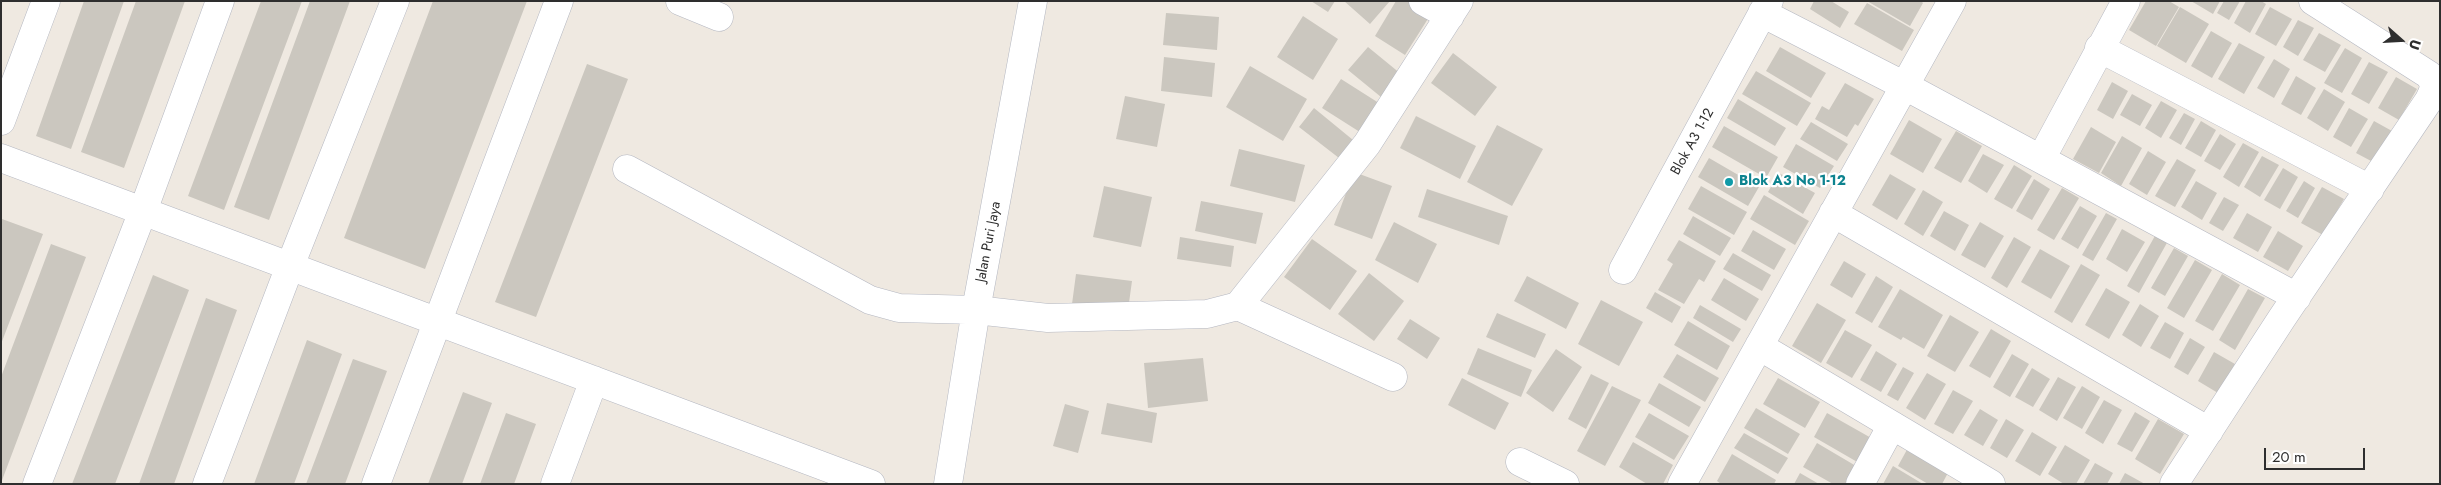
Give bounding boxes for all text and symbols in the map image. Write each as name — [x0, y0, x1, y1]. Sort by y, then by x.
north arrow — [2376, 15, 2426, 65]
text: U — [2404, 37, 2426, 53]
street label: Blok A3 1-12 — [1668, 106, 1718, 178]
place label: Blok A3 No 1-12 — [1739, 174, 1846, 190]
marker: Blok A3 No 1-12 — [1723, 176, 1735, 188]
street label: Jalan Puri Jaya — [973, 200, 1005, 284]
scale bar — [2266, 438, 2367, 470]
text: 20 m — [2272, 446, 2306, 468]

